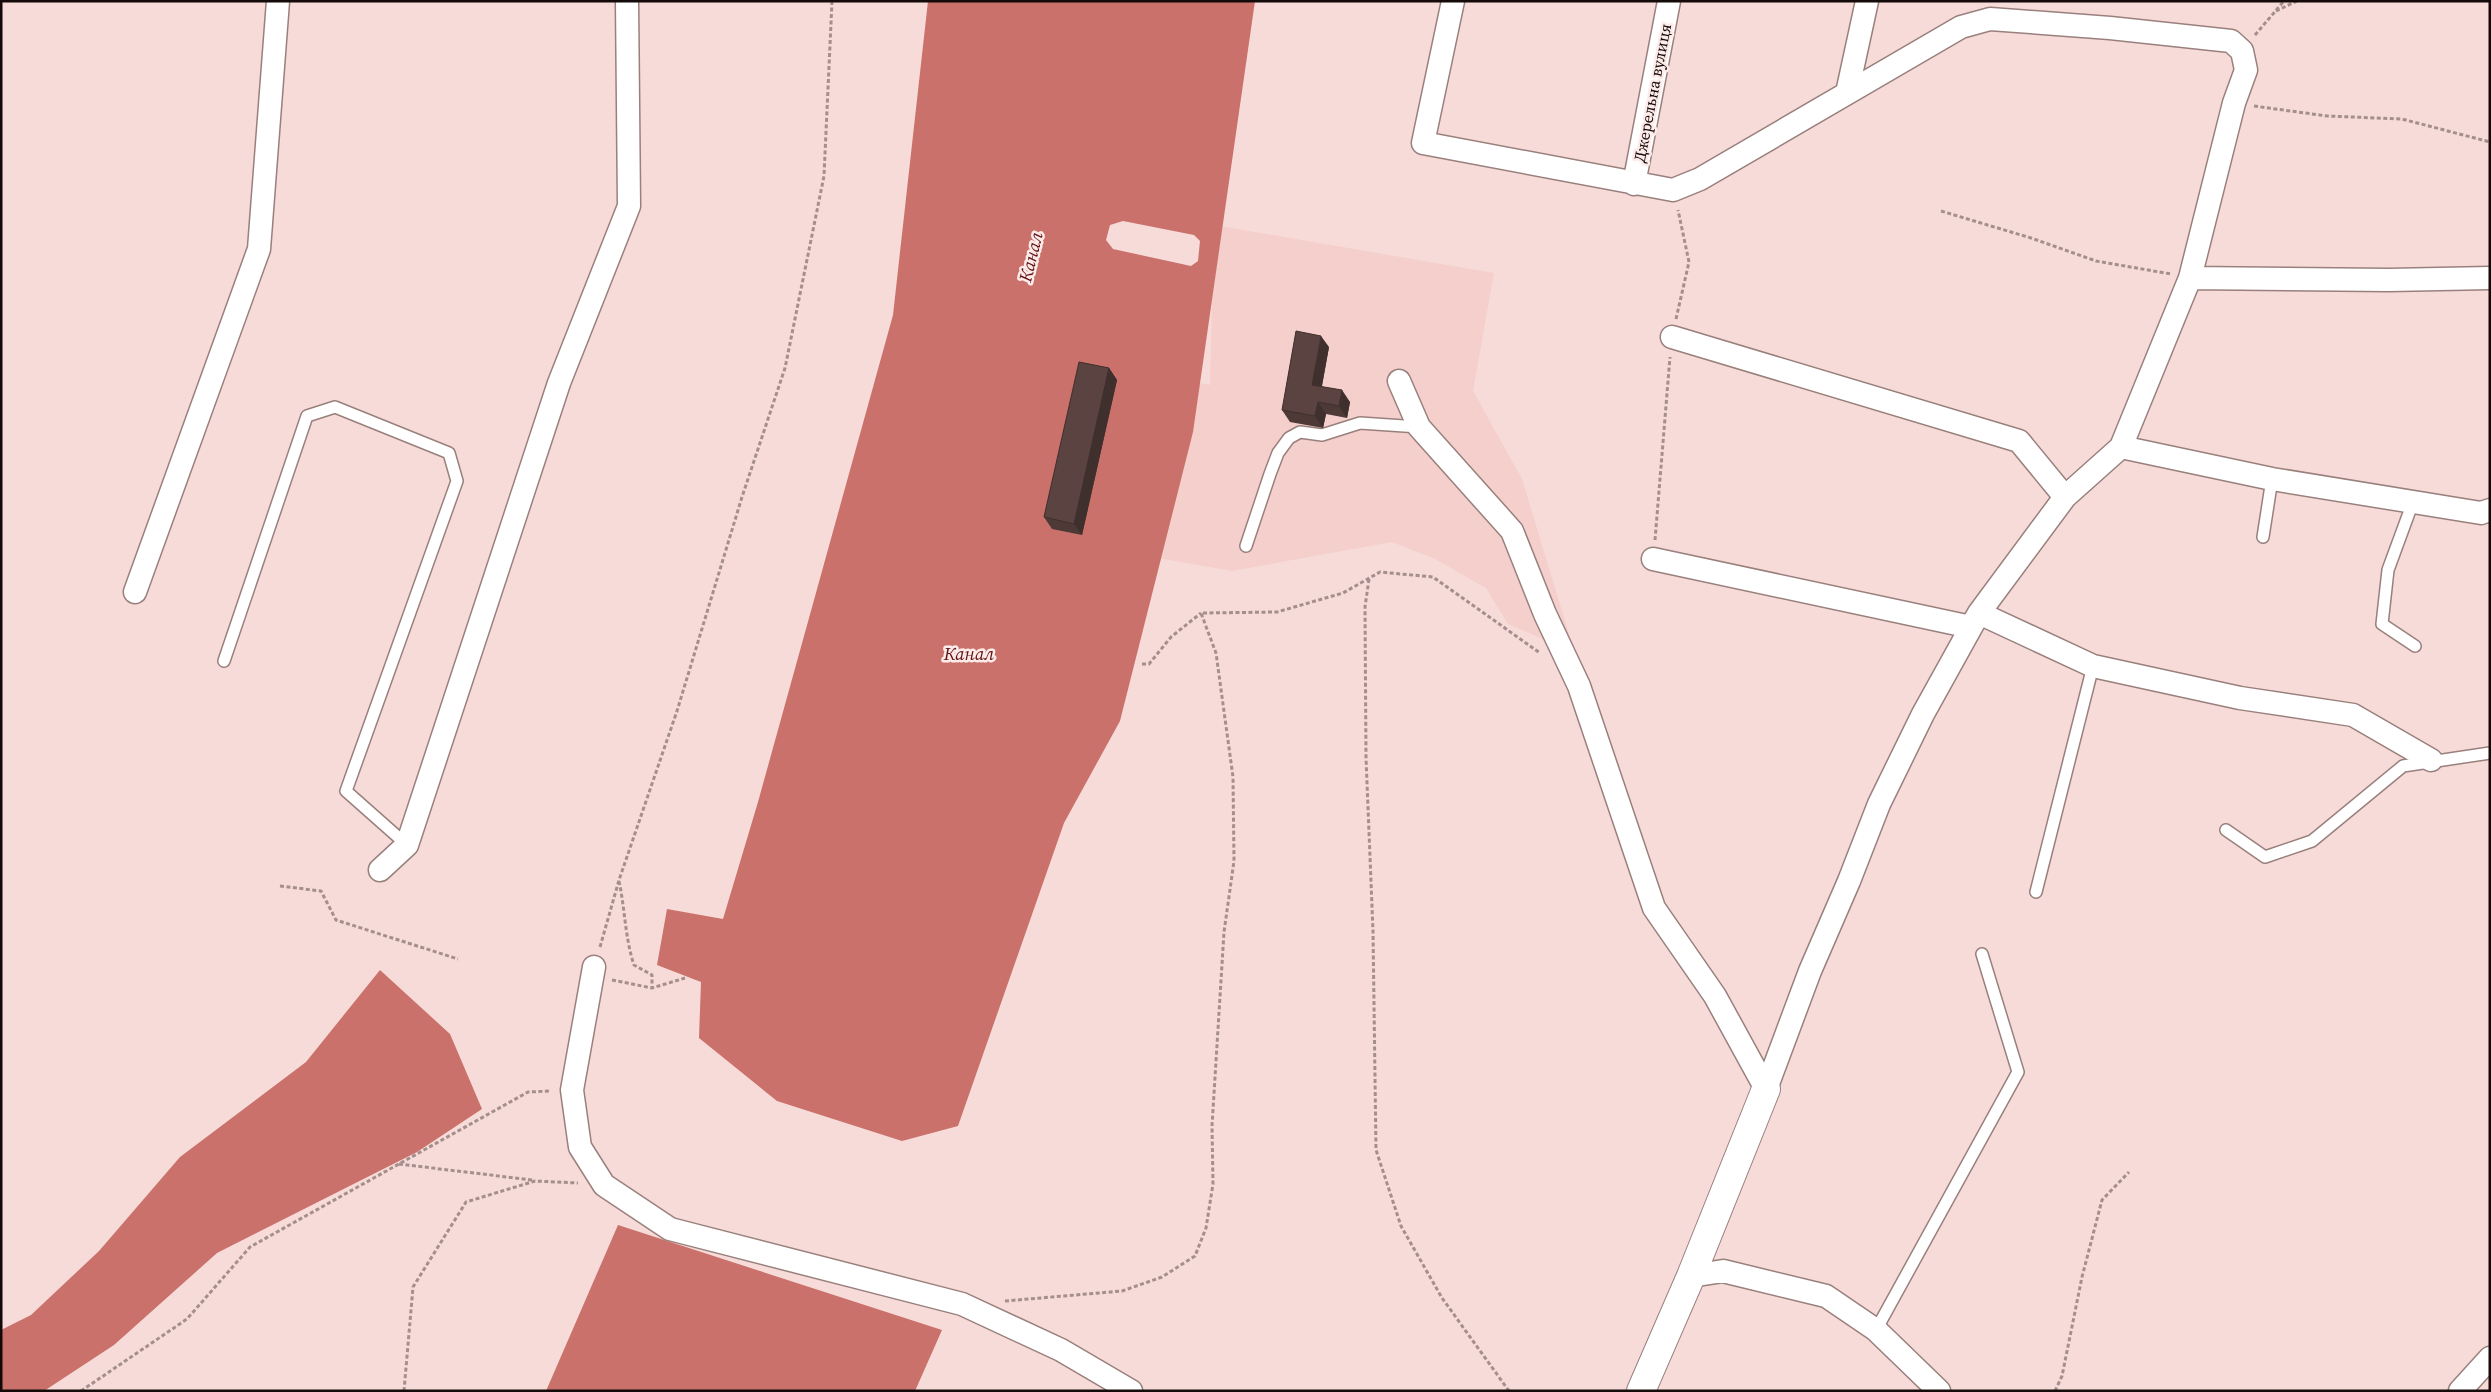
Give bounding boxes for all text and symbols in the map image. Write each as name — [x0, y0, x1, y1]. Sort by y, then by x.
street label: Джерельна вулиця — [1628, 22, 1676, 164]
water label: Канал — [1012, 229, 1049, 285]
water label: Канал — [943, 641, 994, 666]

